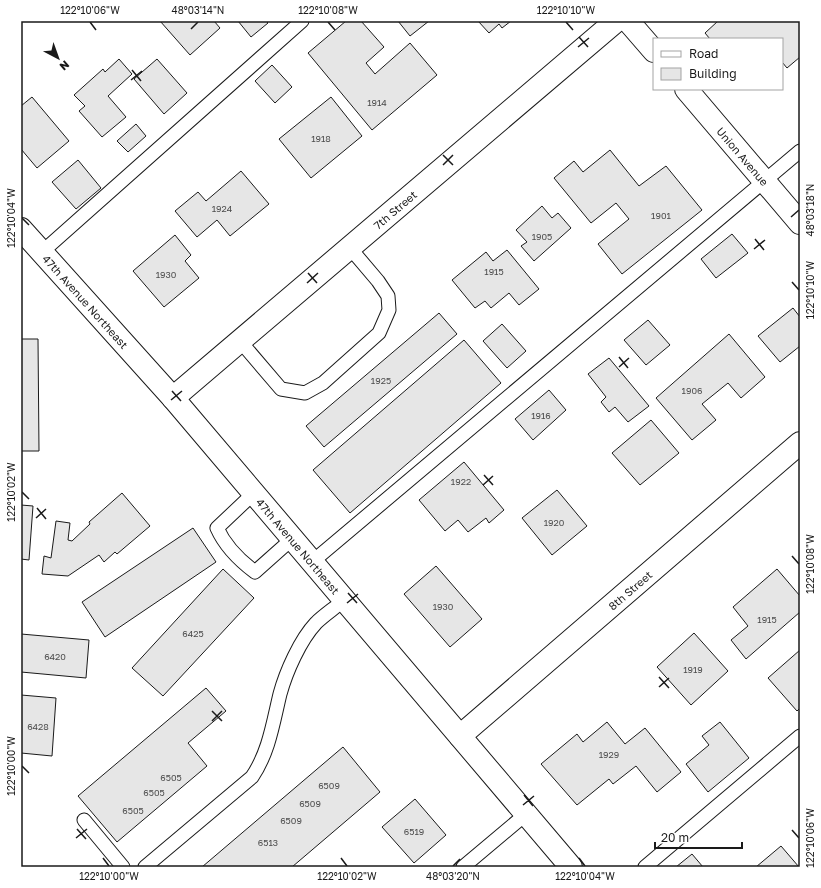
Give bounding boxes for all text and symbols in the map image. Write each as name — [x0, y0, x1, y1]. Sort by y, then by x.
text: 122°10'06"W — [60, 4, 120, 16]
text: 48°03'14"N — [172, 4, 224, 16]
text: 122°10'08"W — [298, 4, 358, 16]
text: 122°10'10"W — [537, 4, 596, 16]
north arrow — [38, 38, 78, 78]
legend — [653, 38, 783, 90]
text: Road — [689, 46, 718, 61]
text: N — [57, 58, 72, 74]
text: Building — [689, 66, 737, 81]
house number: 1914 — [367, 97, 387, 108]
street label: Union Avenue — [715, 124, 772, 188]
house number: 1918 — [311, 133, 331, 144]
text: 48°03'18"N — [804, 184, 816, 236]
street label: 7th Street — [370, 187, 419, 231]
text: 122°10'04"W — [5, 188, 17, 248]
house number: 1924 — [212, 203, 233, 214]
house number: 1901 — [651, 210, 672, 221]
house number: 1905 — [532, 231, 552, 242]
street label: 47th Avenue Northeast — [40, 252, 131, 351]
text: 122°10'10"W — [804, 260, 816, 319]
house number: 1915 — [484, 266, 504, 277]
house number: 1930 — [156, 269, 177, 280]
house number: 1925 — [371, 375, 391, 386]
house number: 1906 — [682, 385, 702, 396]
house number: 1916 — [531, 410, 551, 421]
text: 122°10'02"W — [5, 462, 17, 522]
house number: 1922 — [451, 476, 471, 487]
street label: 47th Avenue Northeast — [254, 495, 343, 596]
house number: 1920 — [544, 517, 565, 528]
text: 122°10'08"W — [804, 534, 816, 594]
street label: 8th Street — [605, 567, 654, 612]
house number: 1930 — [433, 601, 454, 612]
house number: 1915 — [757, 614, 777, 625]
house number: 6425 — [182, 628, 204, 639]
house number: 6420 — [44, 651, 66, 662]
house number: 1919 — [683, 664, 703, 675]
house number: 6428 — [27, 721, 49, 732]
text: 122°10'00"W — [5, 736, 17, 796]
house number: 1929 — [599, 749, 619, 760]
house number: 6505 — [160, 772, 182, 783]
house number: 6509 — [318, 780, 340, 791]
house number: 6505 — [143, 787, 165, 798]
house number: 6509 — [299, 798, 321, 809]
house number: 6505 — [122, 805, 144, 816]
text: 122°10'06"W — [804, 808, 816, 868]
house number: 6509 — [280, 815, 302, 826]
scale bar — [655, 824, 742, 850]
house number: 6519 — [404, 826, 424, 837]
text: 20 m — [661, 830, 689, 845]
house number: 6513 — [258, 837, 278, 848]
text: 122°10'00"W — [79, 870, 139, 882]
text: 122°10'02"W — [317, 870, 377, 882]
text: 48°03'20"N — [426, 870, 480, 882]
text: 122°10'04"W — [555, 870, 615, 882]

